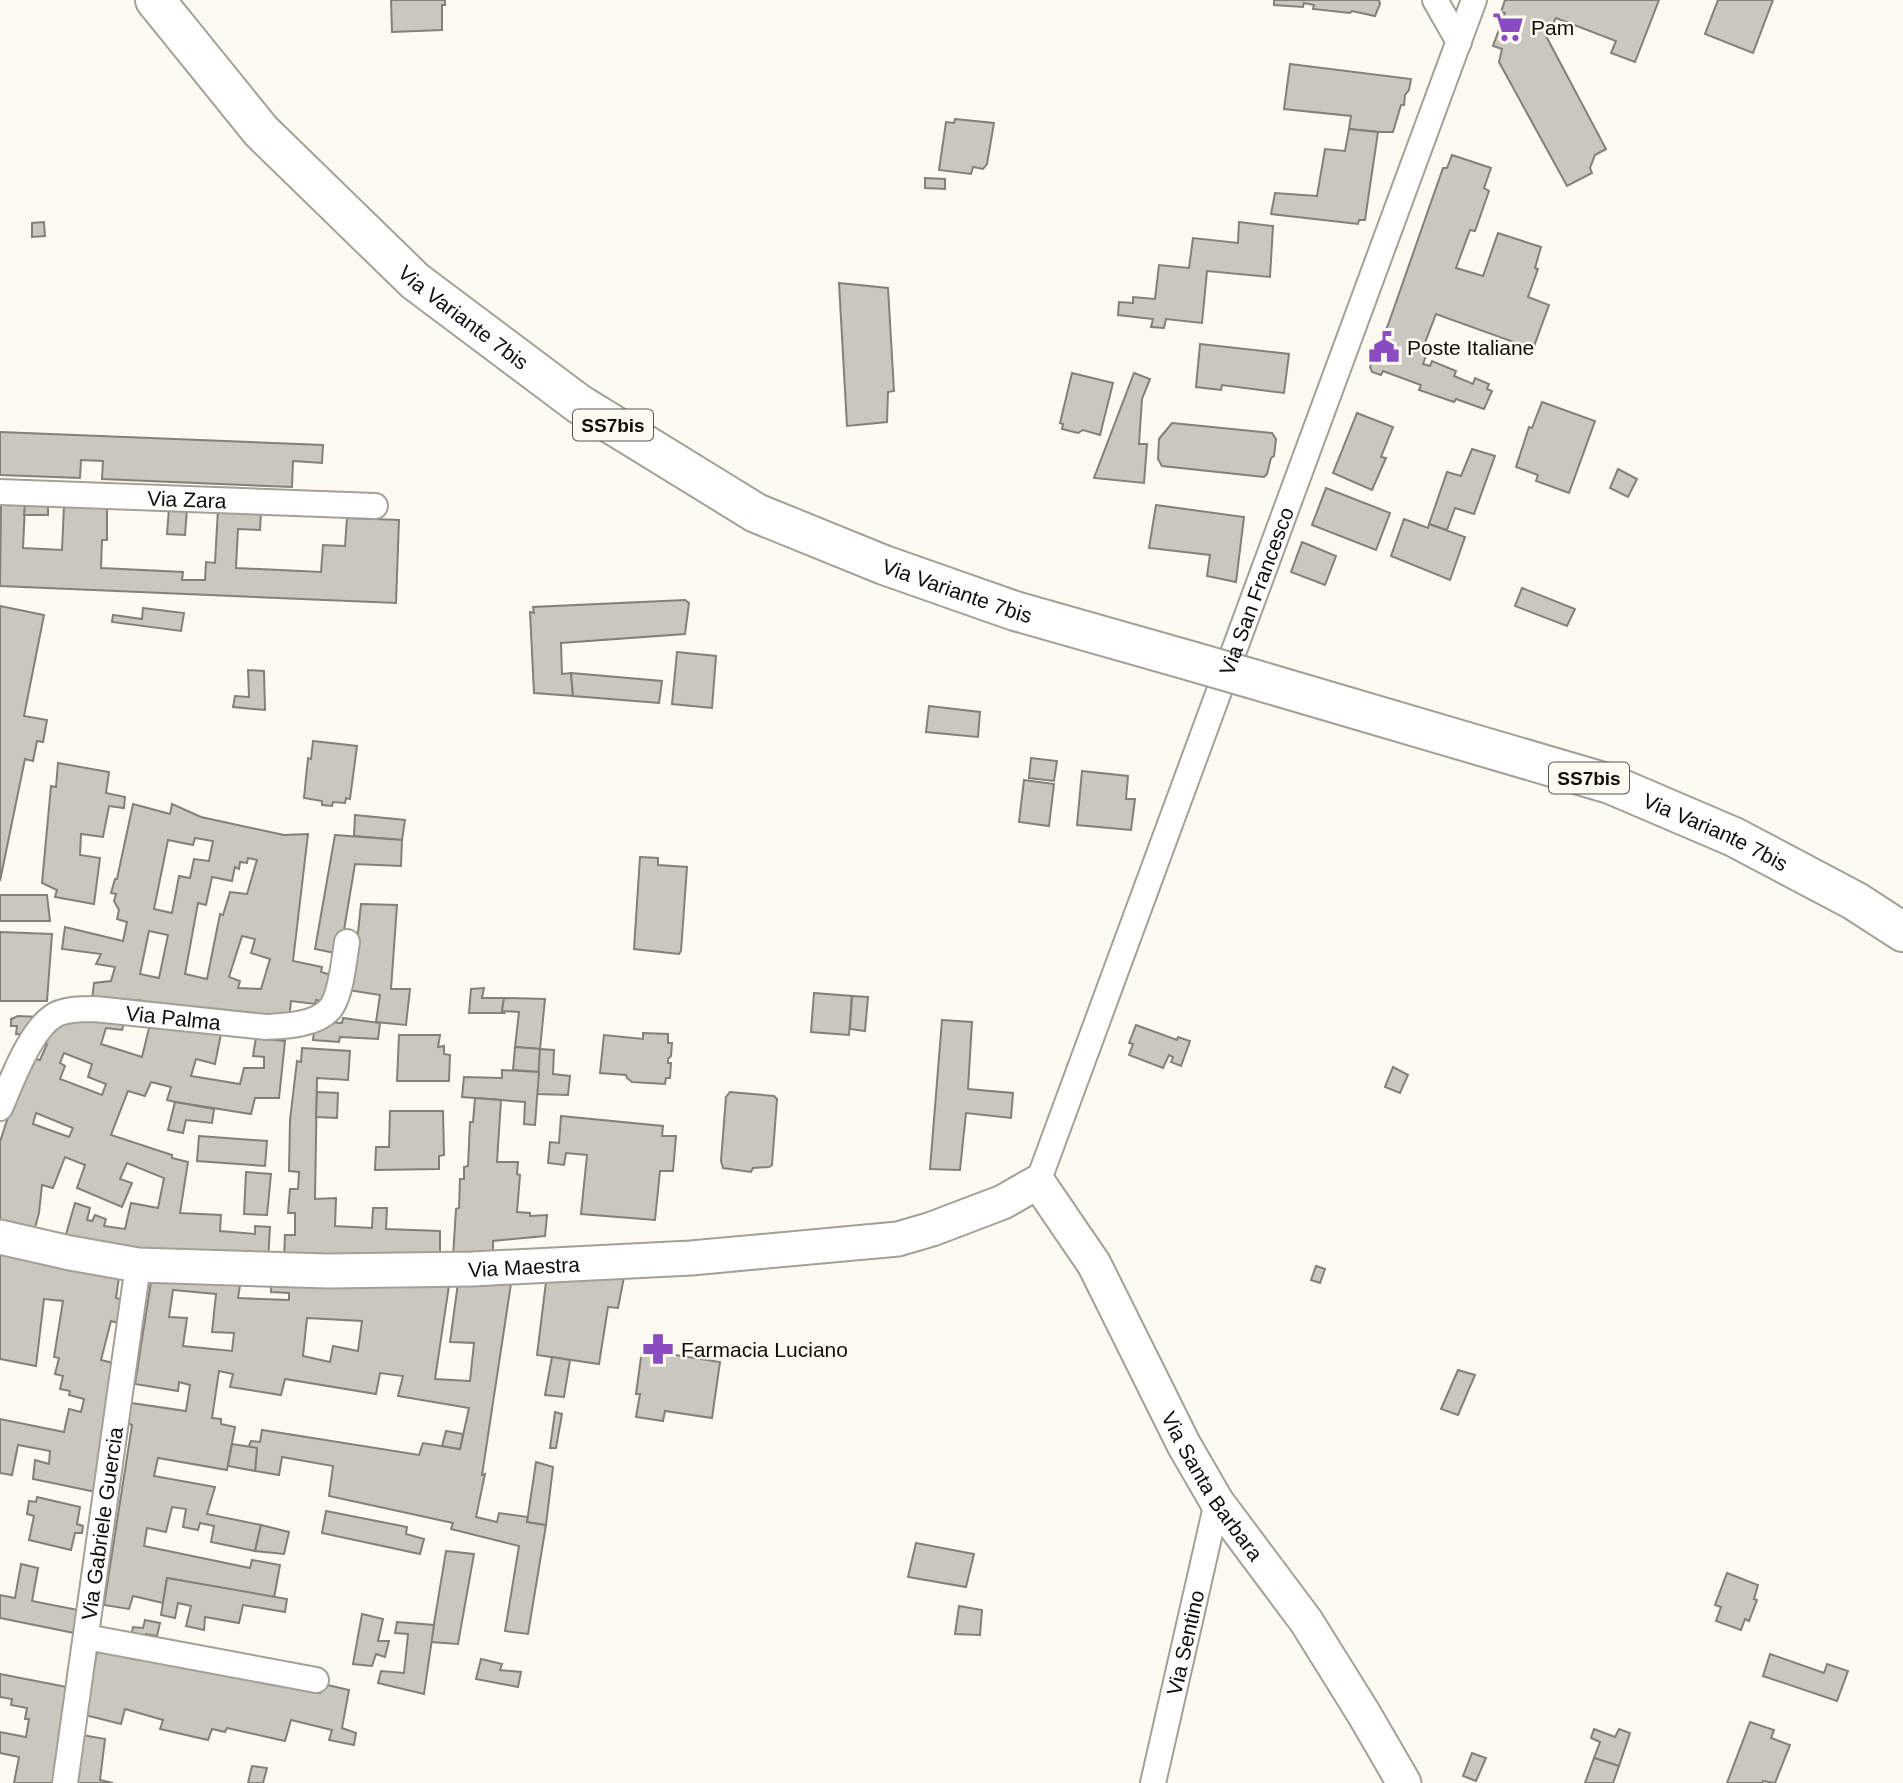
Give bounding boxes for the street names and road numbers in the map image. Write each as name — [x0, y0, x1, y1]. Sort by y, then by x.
street label: Via Variante 7bis — [394, 260, 533, 374]
road number: SS7bis — [573, 410, 653, 440]
street label: Via Zara — [147, 486, 227, 512]
street label: Via San Francesco — [1215, 504, 1297, 678]
street label: Via Variante 7bis — [879, 554, 1035, 627]
road number: SS7bis — [1549, 762, 1629, 793]
street label: Via Variante 7bis — [1640, 788, 1792, 875]
street label: Via Palma — [125, 1001, 222, 1034]
street label: Via Maestra — [468, 1252, 581, 1281]
street label: Via Santa Barbara — [1158, 1408, 1268, 1565]
street label: Via Gabriele Guercia — [77, 1425, 127, 1622]
street label: Via Sentino — [1162, 1588, 1208, 1697]

